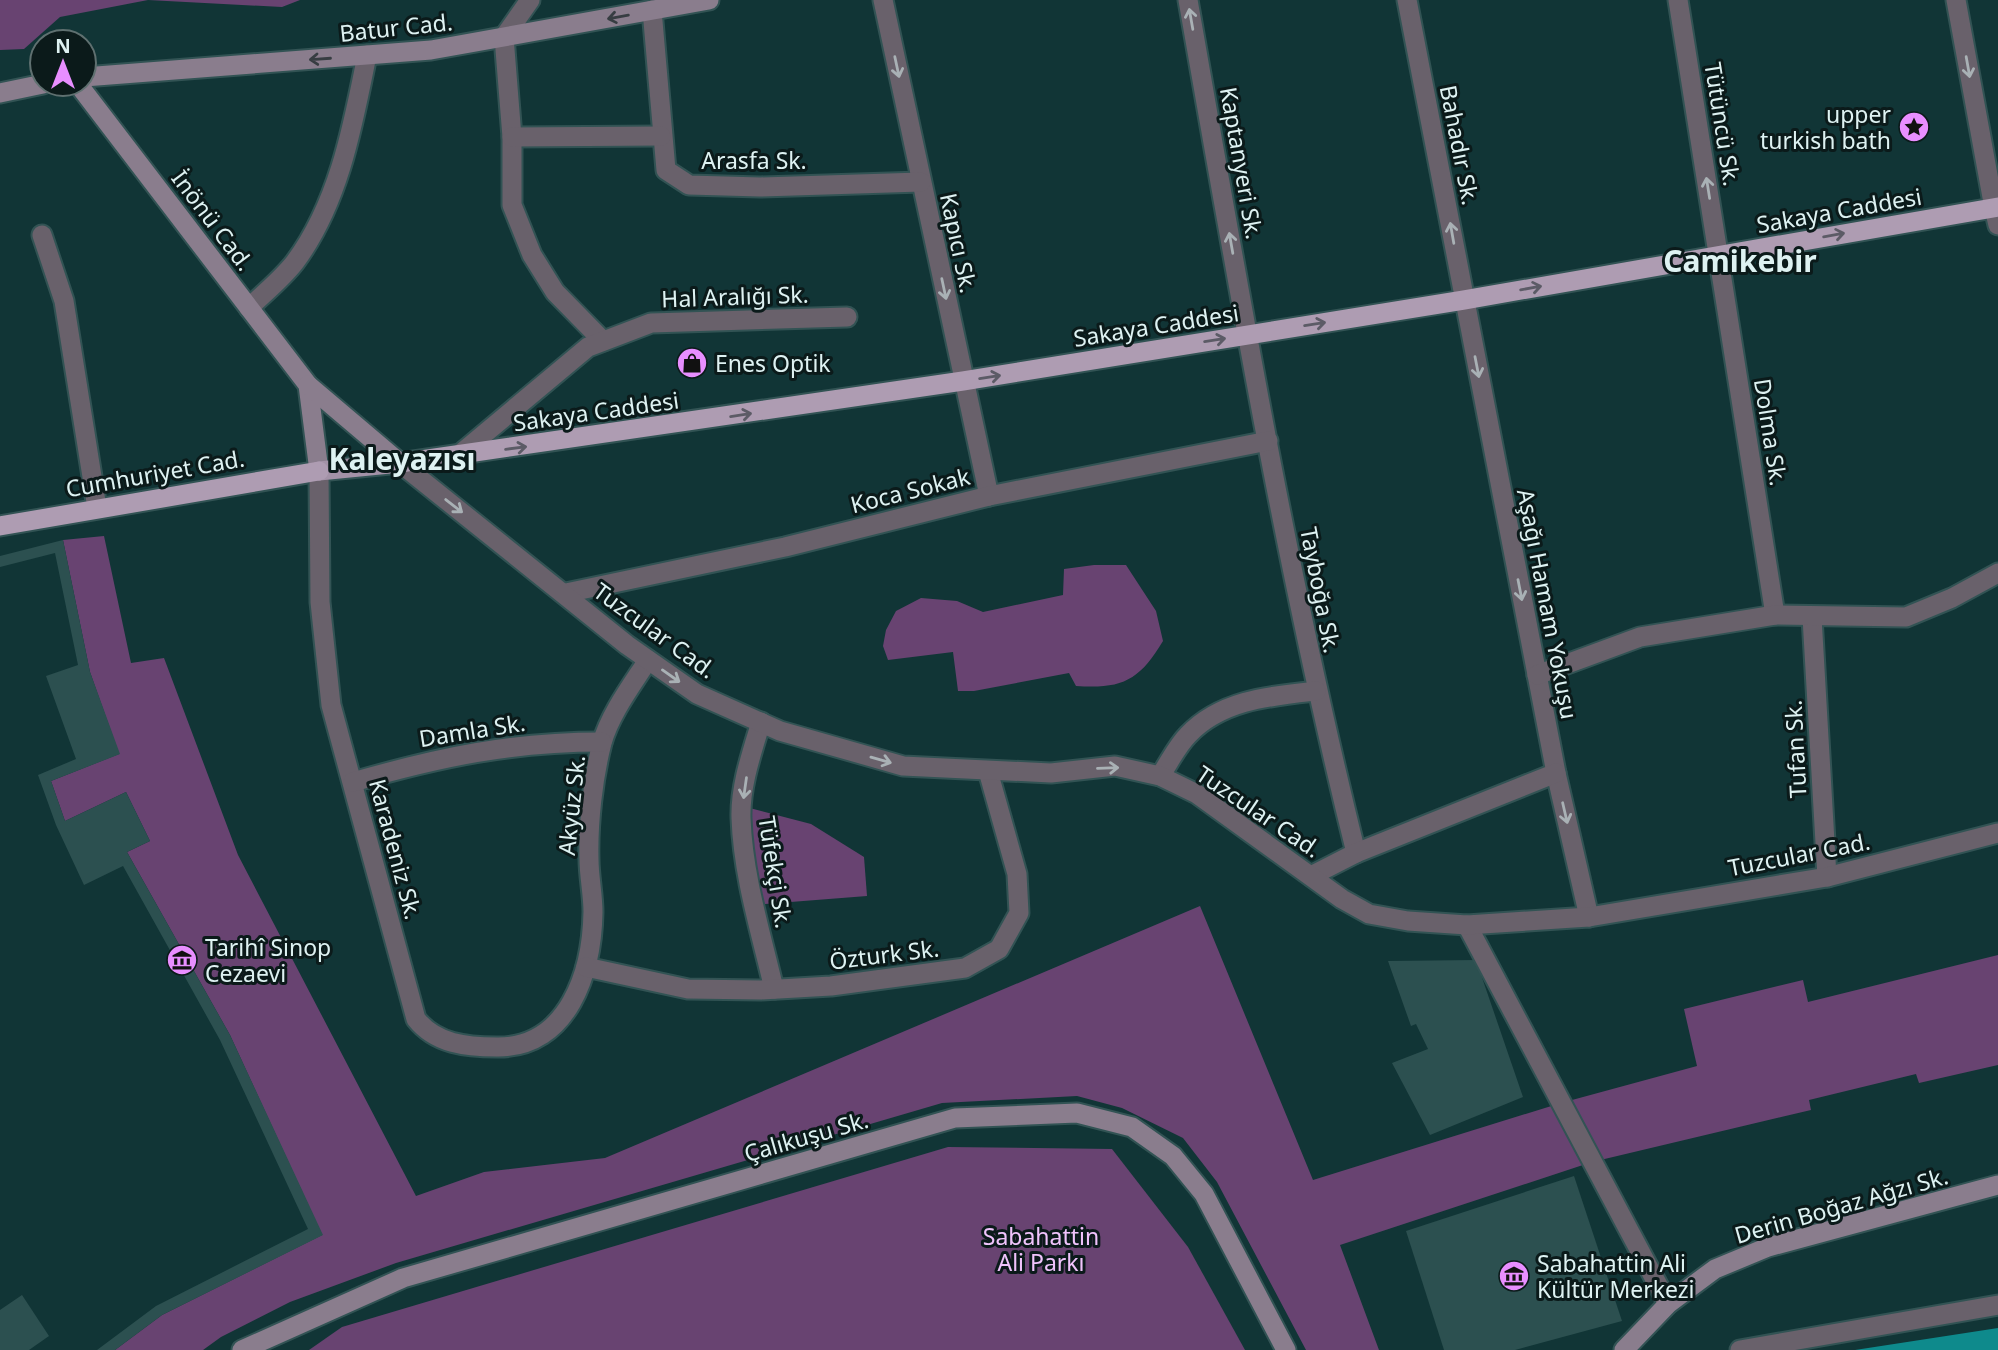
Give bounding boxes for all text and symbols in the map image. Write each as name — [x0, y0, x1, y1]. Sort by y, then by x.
street label: Batur Cad. — [338, 5, 454, 49]
one-way arrow — [1184, 8, 1197, 31]
one-way arrow — [607, 10, 630, 24]
north arrow — [28, 28, 98, 98]
text: N — [55, 33, 71, 59]
one-way arrow — [310, 53, 332, 66]
one-way arrow — [891, 55, 905, 78]
one-way arrow — [1962, 55, 1976, 78]
street label: Tütüncü Sk. — [1697, 60, 1749, 188]
street label: Bahadır Sk. — [1433, 82, 1487, 208]
street label: Kaptanyeri Sk. — [1213, 84, 1271, 242]
place label: upper turkish bath — [1760, 98, 1891, 156]
place icon: upper turkish bath — [1897, 110, 1931, 144]
street label: Arasfa Sk. — [701, 144, 807, 176]
street label: İnönü Cad. — [165, 163, 261, 277]
one-way arrow — [1701, 177, 1714, 200]
street label: Sakaya Caddesi — [1754, 180, 1924, 240]
street label: Kapıcı Sk. — [933, 190, 985, 296]
one-way arrow — [1445, 222, 1458, 245]
one-way arrow — [1822, 228, 1845, 242]
one-way arrow — [1224, 232, 1237, 255]
district label: Camikebir — [1663, 240, 1817, 281]
street label: Hal Aralığı Sk. — [661, 277, 809, 315]
one-way arrow — [938, 277, 952, 300]
one-way arrow — [1519, 281, 1542, 294]
street label: Sakaya Caddesi — [1071, 296, 1241, 354]
one-way arrow — [1303, 317, 1325, 330]
one-way arrow — [1203, 333, 1226, 346]
shop icon: Enes Optik — [675, 346, 709, 380]
place label: Enes Optik — [715, 347, 831, 379]
one-way arrow — [1471, 355, 1484, 378]
one-way arrow — [978, 370, 1001, 383]
street label: Dolma Sk. — [1747, 376, 1795, 488]
street label: Sakaya Caddesi — [511, 384, 681, 438]
one-way arrow — [729, 408, 752, 421]
district label: Kaleyazısı — [328, 438, 476, 479]
one-way arrow — [504, 441, 527, 454]
street label: Cumhuriyet Cad. — [63, 442, 247, 504]
street label: Koca Sokak — [847, 460, 974, 520]
street label: Aşağı Hamam Yokuşu — [1510, 486, 1586, 722]
one-way arrow — [444, 498, 462, 513]
street label: Tayboğa Sk. — [1293, 524, 1349, 656]
street label: Tuzcular Cad. — [587, 575, 723, 685]
one-way arrow — [1514, 578, 1528, 601]
one-way arrow — [661, 669, 680, 683]
street label: Tufan Sk. — [1776, 699, 1814, 799]
street label: Damla Sk. — [417, 706, 527, 754]
street label: Akyüz Sk. — [550, 753, 592, 857]
one-way arrow — [870, 754, 892, 767]
street label: Tuzcular Cad. — [1190, 757, 1328, 865]
one-way arrow — [1096, 761, 1119, 774]
street label: Karadeniz Sk. — [362, 775, 430, 923]
one-way arrow — [738, 776, 751, 799]
one-way arrow — [1559, 801, 1573, 824]
street label: Tüfekçi Sk. — [751, 814, 801, 930]
street label: Tuzcular Cad. — [1725, 825, 1873, 883]
place label: Tarihî Sinop Cezaevi — [205, 931, 331, 989]
street label: Özturk Sk. — [827, 931, 941, 977]
museum icon: Tarihî Sinop Cezaevi — [165, 943, 199, 977]
street label: Çalıkuşu Sk. — [740, 1103, 872, 1169]
street label: Derin Boğaz Ağzı Sk. — [1730, 1159, 1952, 1251]
park label: Sabahattin Ali Parkı — [983, 1220, 1099, 1278]
place label: Sabahattin Ali Kültür Merkezi — [1537, 1247, 1694, 1305]
museum icon: Sabahattin Ali Kültür Merkezi — [1497, 1259, 1531, 1293]

